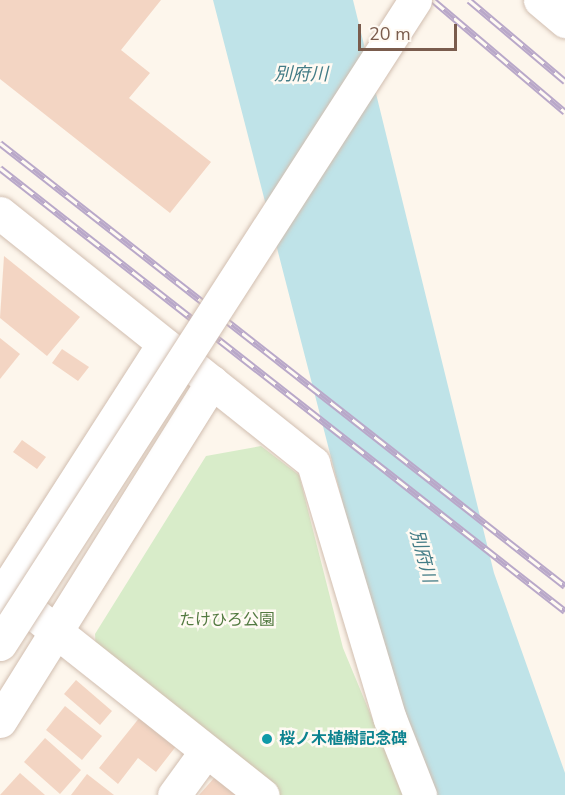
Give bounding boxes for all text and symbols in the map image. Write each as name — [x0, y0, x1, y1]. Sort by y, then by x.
scale bar — [361, 12, 460, 50]
text: 20 m — [369, 22, 411, 46]
water label: 別府川 — [274, 63, 328, 85]
water label: 別府川 — [406, 527, 440, 585]
park label: たけひろ公園 — [179, 610, 275, 630]
place label: 桜ノ木植樹記念碑 — [279, 729, 407, 749]
marker: 桜ノ木植樹記念碑 — [260, 732, 274, 746]

